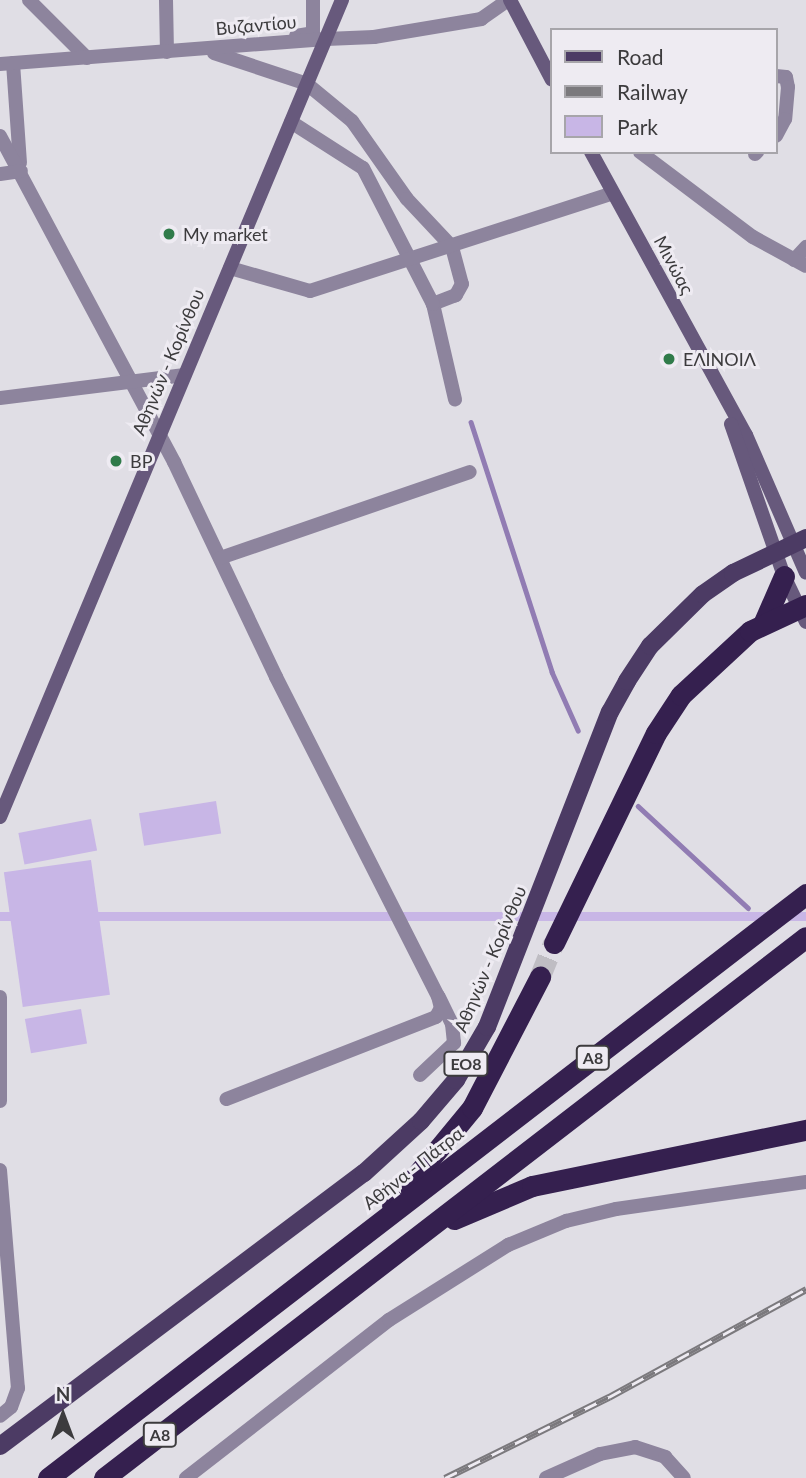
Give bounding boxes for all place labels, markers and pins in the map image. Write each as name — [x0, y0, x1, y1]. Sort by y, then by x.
place label: My market — [183, 223, 268, 245]
marker: My market — [161, 226, 177, 242]
place label: ΕΛΙΝΟΙΛ — [683, 348, 756, 370]
marker: ΕΛΙΝΟΙΛ — [661, 351, 677, 367]
place label: BP — [130, 450, 152, 472]
marker: BP — [108, 453, 124, 469]

